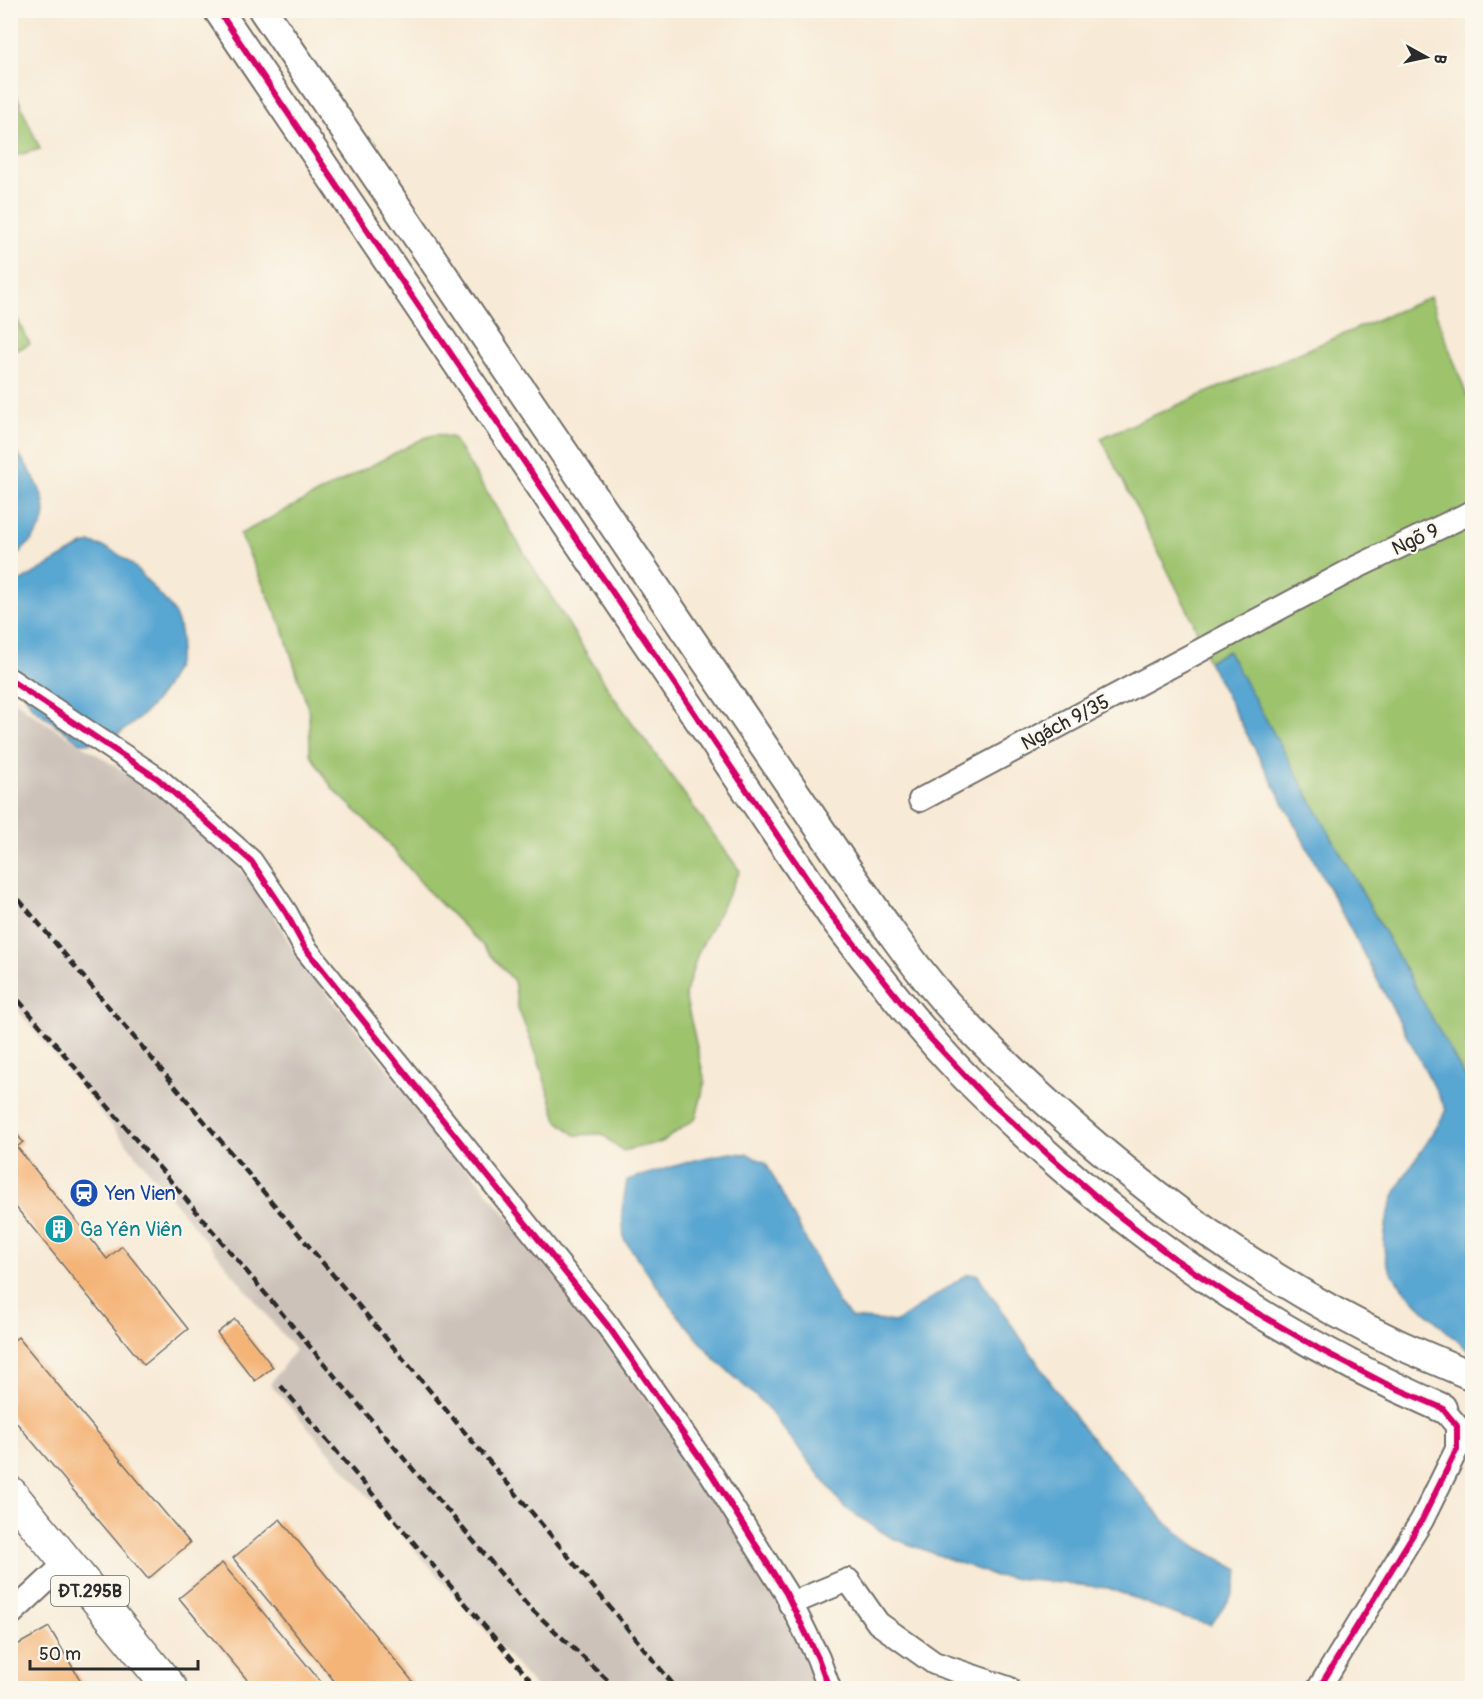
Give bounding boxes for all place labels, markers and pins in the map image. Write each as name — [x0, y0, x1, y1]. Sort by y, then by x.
station icon: Yen Vien — [68, 1177, 100, 1209]
place label: Yen Vien — [104, 1181, 176, 1206]
building icon: Ga Yên Viên — [43, 1213, 75, 1245]
place label: Ga Yên Viên — [80, 1217, 182, 1242]

